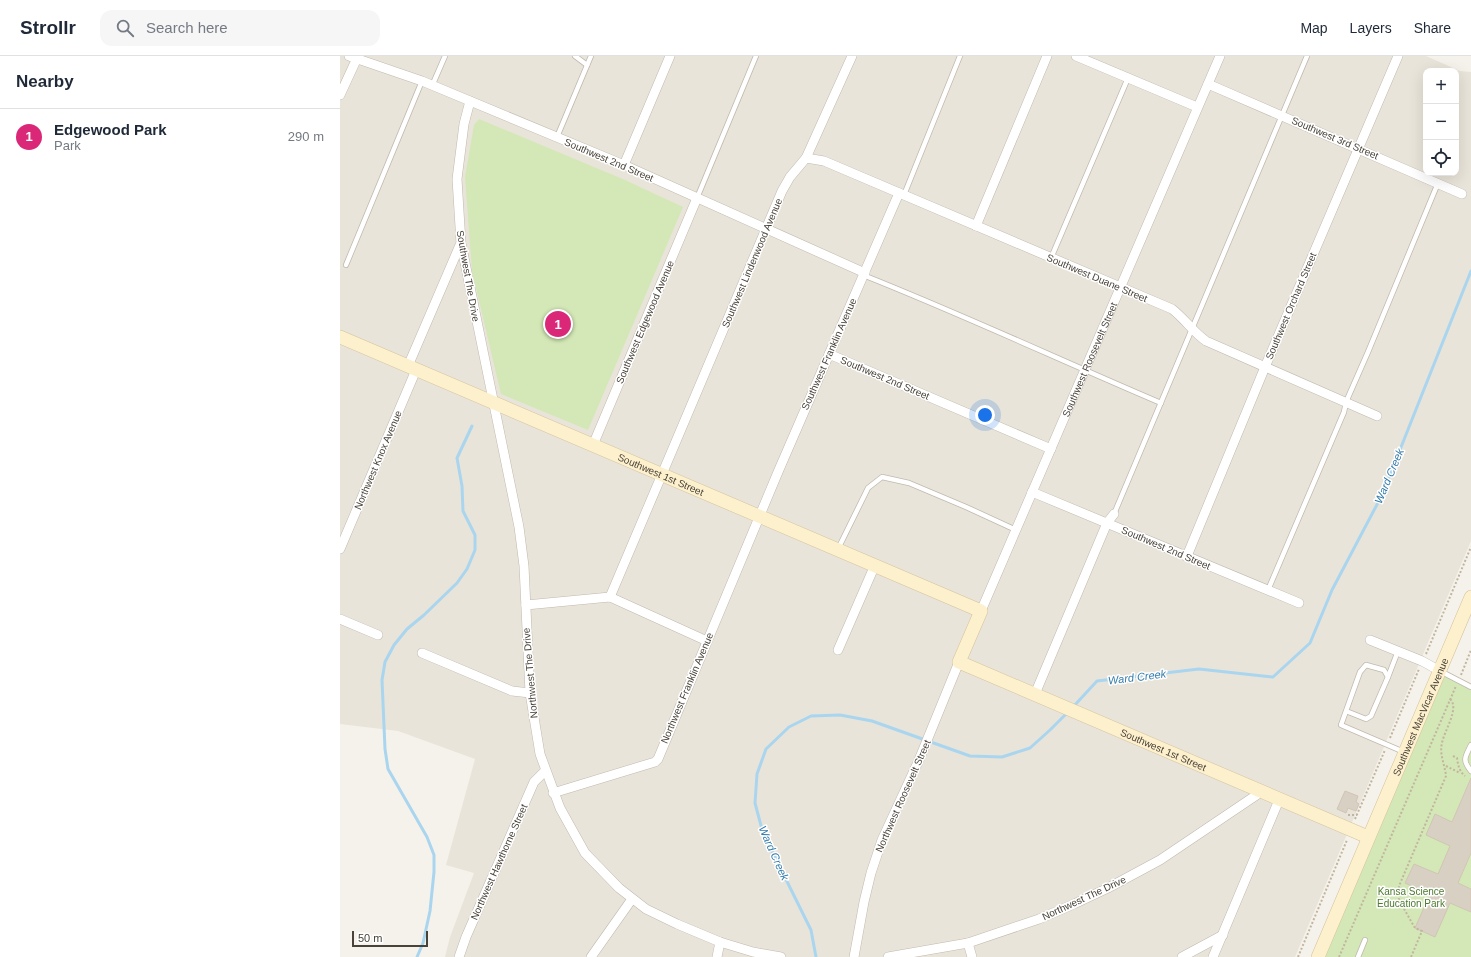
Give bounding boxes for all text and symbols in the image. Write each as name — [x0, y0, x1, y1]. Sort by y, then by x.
search box — [100, 10, 380, 46]
text: Strollr — [20, 17, 76, 38]
icon: search — [114, 17, 136, 39]
text: Search here — [146, 19, 228, 36]
text: Map — [1300, 20, 1328, 36]
text: Layers — [1350, 20, 1392, 36]
text: Share — [1414, 20, 1451, 36]
map controls — [1423, 68, 1459, 176]
button: + — [1423, 68, 1459, 104]
text: Nearby — [16, 72, 74, 91]
button: − — [1423, 104, 1459, 140]
street label: Southwest 3rd Street — [1290, 115, 1380, 161]
text: Edgewood Park — [54, 121, 167, 138]
text: 1 — [25, 129, 33, 144]
text: 290 m — [288, 129, 324, 144]
street label: Southwest 2nd Street — [563, 136, 655, 184]
text: Park — [54, 138, 81, 153]
button: locate — [1423, 140, 1459, 176]
street label: Southwest Lindenwood Avenue — [720, 196, 784, 329]
street label: Southwest The Drive — [455, 229, 482, 323]
street label: Southwest Orchard Street — [1263, 251, 1319, 361]
street label: Southwest Duane Street — [1045, 252, 1149, 304]
street label: Southwest Edgewood Avenue — [614, 258, 676, 385]
street label: Southwest Franklin Avenue — [799, 296, 859, 412]
street label: Southwest Roosevelt Street — [1060, 300, 1119, 418]
pin: 1 — [545, 309, 571, 339]
street label: Southwest 2nd Street — [839, 354, 931, 402]
your location — [975, 405, 995, 425]
street label: Northwest Knox Avenue — [352, 408, 404, 511]
water label: Ward Creek — [1372, 446, 1406, 505]
street label: Southwest 1st Street — [616, 451, 706, 497]
street label: Southwest 2nd Street — [1120, 524, 1212, 572]
street label: Northwest The Drive — [521, 627, 539, 719]
street label: Northwest Franklin Avenue — [659, 631, 716, 745]
street label: Southwest MacVicar Avenue — [1390, 656, 1450, 777]
water label: Ward Creek — [1107, 667, 1167, 687]
street label: Southwest 1st Street — [1119, 726, 1208, 773]
street label: Northwest Roosevelt Street — [873, 738, 933, 854]
street label: Northwest Hawthorne Street — [468, 802, 530, 922]
water label: Ward Creek — [757, 824, 792, 883]
street label: Northwest The Drive — [1040, 874, 1128, 922]
park label: Kansa Science Education Park — [1377, 886, 1446, 909]
scale bar — [352, 929, 428, 948]
text: 50 m — [358, 932, 382, 944]

